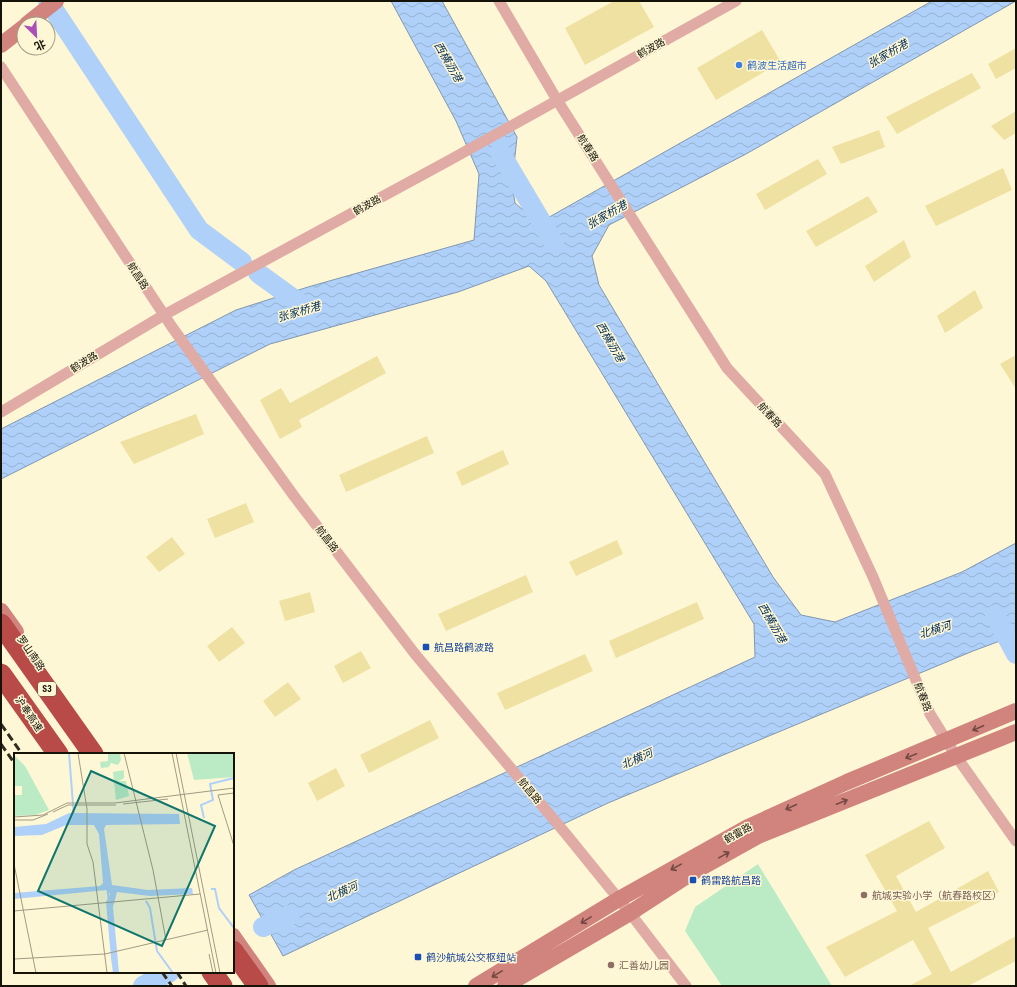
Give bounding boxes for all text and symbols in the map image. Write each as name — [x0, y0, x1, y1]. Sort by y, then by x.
north arrow — [16, 16, 56, 56]
street label: 鹤波路 — [635, 36, 667, 60]
water label: 张家桥港 — [866, 36, 912, 71]
text: 北 — [32, 37, 48, 53]
water label: 西横沥港 — [431, 40, 466, 86]
marker: 鹤波生活超市 — [734, 60, 744, 70]
place label: 鹤波生活超市 — [747, 60, 807, 71]
street label: 航春路 — [575, 132, 601, 164]
street label: 鹤波路 — [351, 193, 383, 217]
water label: 张家桥港 — [585, 197, 631, 232]
street label: 航昌路 — [125, 260, 151, 292]
water label: 张家桥港 — [276, 299, 324, 324]
water label: 西横沥港 — [593, 320, 628, 366]
street label: 鹤波路 — [68, 350, 100, 374]
street label: 航春路 — [756, 400, 784, 430]
street label: 航昌路 — [314, 524, 340, 554]
water label: 西横沥港 — [755, 601, 790, 647]
water label: 北横河 — [917, 618, 955, 641]
street label: 罗山南路 — [15, 633, 47, 673]
marker: 航昌路鹤波路 — [421, 642, 431, 652]
place label: 航昌路鹤波路 — [434, 642, 494, 653]
street label: 航春路 — [912, 681, 934, 713]
road number: S3 — [38, 682, 56, 696]
street label: 沪奉高速 — [13, 694, 45, 734]
one-way arrow — [972, 725, 984, 732]
water label: 北横河 — [619, 746, 657, 772]
inset map — [14, 753, 234, 973]
one-way arrow — [905, 753, 917, 760]
street label: 航昌路 — [516, 776, 544, 806]
one-way arrow — [836, 798, 848, 806]
one-way arrow — [786, 804, 798, 811]
street label: 鹤雷路 — [722, 821, 754, 845]
one-way arrow — [718, 851, 730, 859]
one-way arrow — [670, 864, 682, 872]
marker: 鹤雷路航昌路 — [688, 875, 698, 885]
place label: 鹤雷路航昌路 — [701, 875, 761, 886]
water label: 北横河 — [324, 879, 362, 905]
marker: 航城实验小学（航春路校区） — [859, 890, 869, 900]
place label: 航城实验小学（航春路校区） — [872, 890, 1002, 901]
one-way arrow — [580, 916, 592, 924]
marker: 鹤沙航城公交枢纽站 — [413, 952, 423, 962]
place label: 鹤沙航城公交枢纽站 — [426, 952, 516, 963]
marker: 汇善幼儿园 — [606, 960, 616, 970]
place label: 汇善幼儿园 — [619, 960, 669, 971]
one-way arrow — [491, 970, 503, 978]

